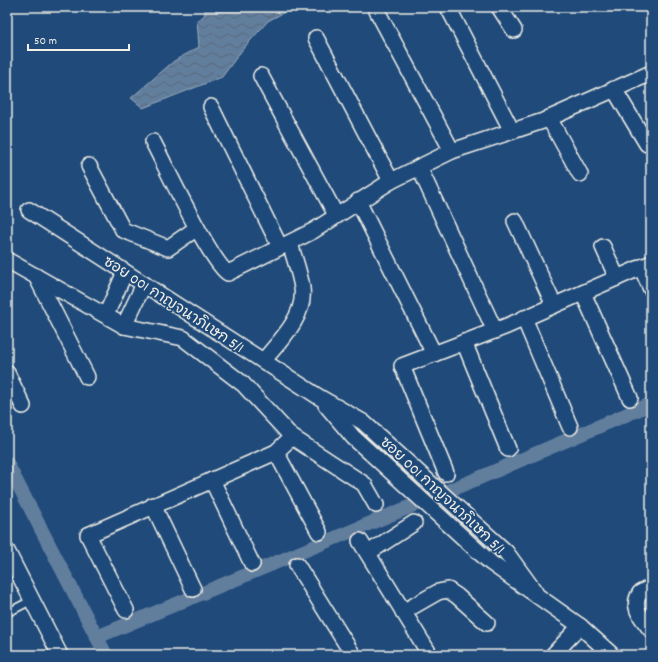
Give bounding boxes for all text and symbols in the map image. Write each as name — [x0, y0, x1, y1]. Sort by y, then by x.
scale bar — [28, 26, 129, 52]
text: 50 m — [34, 33, 57, 50]
street label: ซอย 001 กาญจนาภิเษก 5/1 — [98, 252, 248, 360]
street label: ซอย 001 กาญจนาภิเษก 5/1 — [374, 432, 509, 560]

